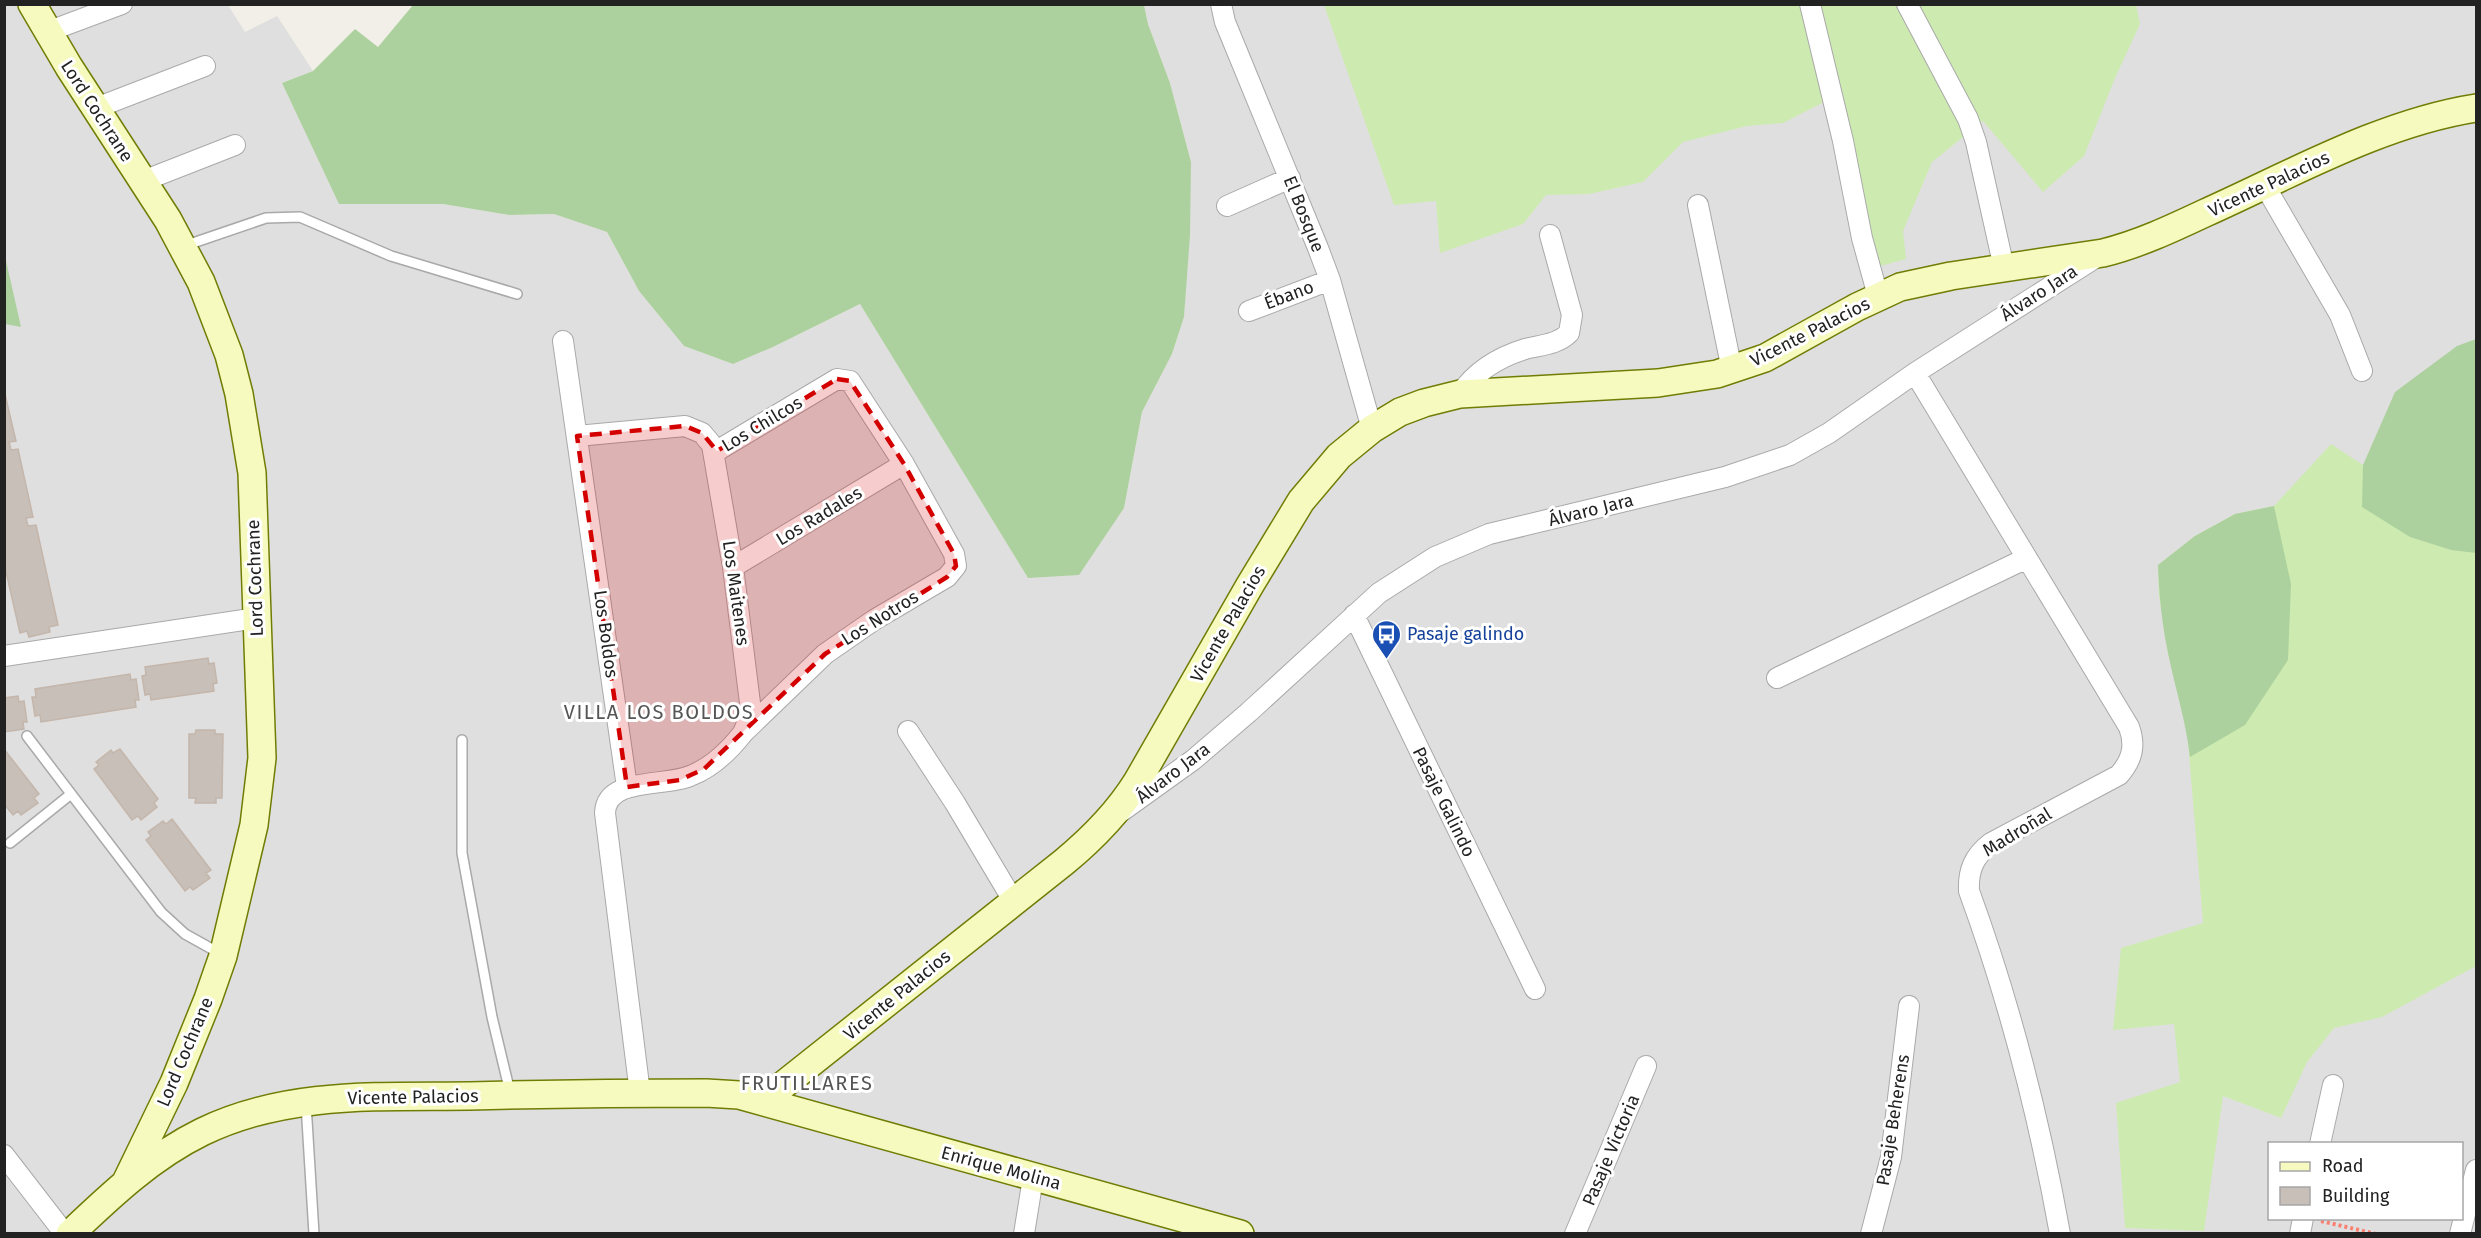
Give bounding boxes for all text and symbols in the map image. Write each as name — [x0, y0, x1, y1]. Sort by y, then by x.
street label: Lord Cochrane — [56, 56, 138, 166]
street label: Vicente Palacios — [2205, 146, 2333, 222]
street label: El Bosque — [1279, 173, 1329, 255]
street label: Álvaro Jara — [1996, 259, 2081, 326]
street label: Ébano — [1261, 275, 1317, 314]
street label: Vicente Palacios — [1747, 292, 1873, 372]
street label: Los Chilcos — [718, 391, 806, 457]
street label: Los Radales — [772, 482, 866, 550]
street label: Álvaro Jara — [1546, 488, 1636, 531]
street label: Lord Cochrane — [242, 519, 268, 637]
street label: Los Maitenes — [718, 539, 754, 647]
street label: Vicente Palacios — [1186, 562, 1270, 686]
street label: Los Notros — [837, 586, 923, 650]
street label: Los Boldos — [589, 589, 623, 679]
bus stop icon: Pasaje galindo — [1370, 618, 1402, 660]
place label: Pasaje galindo — [1407, 623, 1524, 645]
district label: VILLA LOS BOLDOS — [564, 700, 754, 724]
street label: Álvaro Jara — [1131, 737, 1214, 808]
street label: Pasaje Galindo — [1408, 743, 1480, 861]
street label: Madroñal — [1978, 803, 2056, 861]
street label: Vicente Palacios — [839, 945, 955, 1045]
street label: Lord Cochrane — [152, 994, 218, 1110]
street label: Pasaje Beherens — [1872, 1053, 1914, 1187]
district label: FRUTILLARES — [741, 1071, 873, 1095]
street label: Vicente Palacios — [347, 1085, 479, 1109]
street label: Pasaje Victoria — [1578, 1091, 1644, 1209]
street label: Enrique Molina — [939, 1141, 1063, 1195]
legend — [2268, 1142, 2463, 1220]
text: Road — [2322, 1155, 2364, 1177]
text: Building — [2322, 1185, 2390, 1207]

